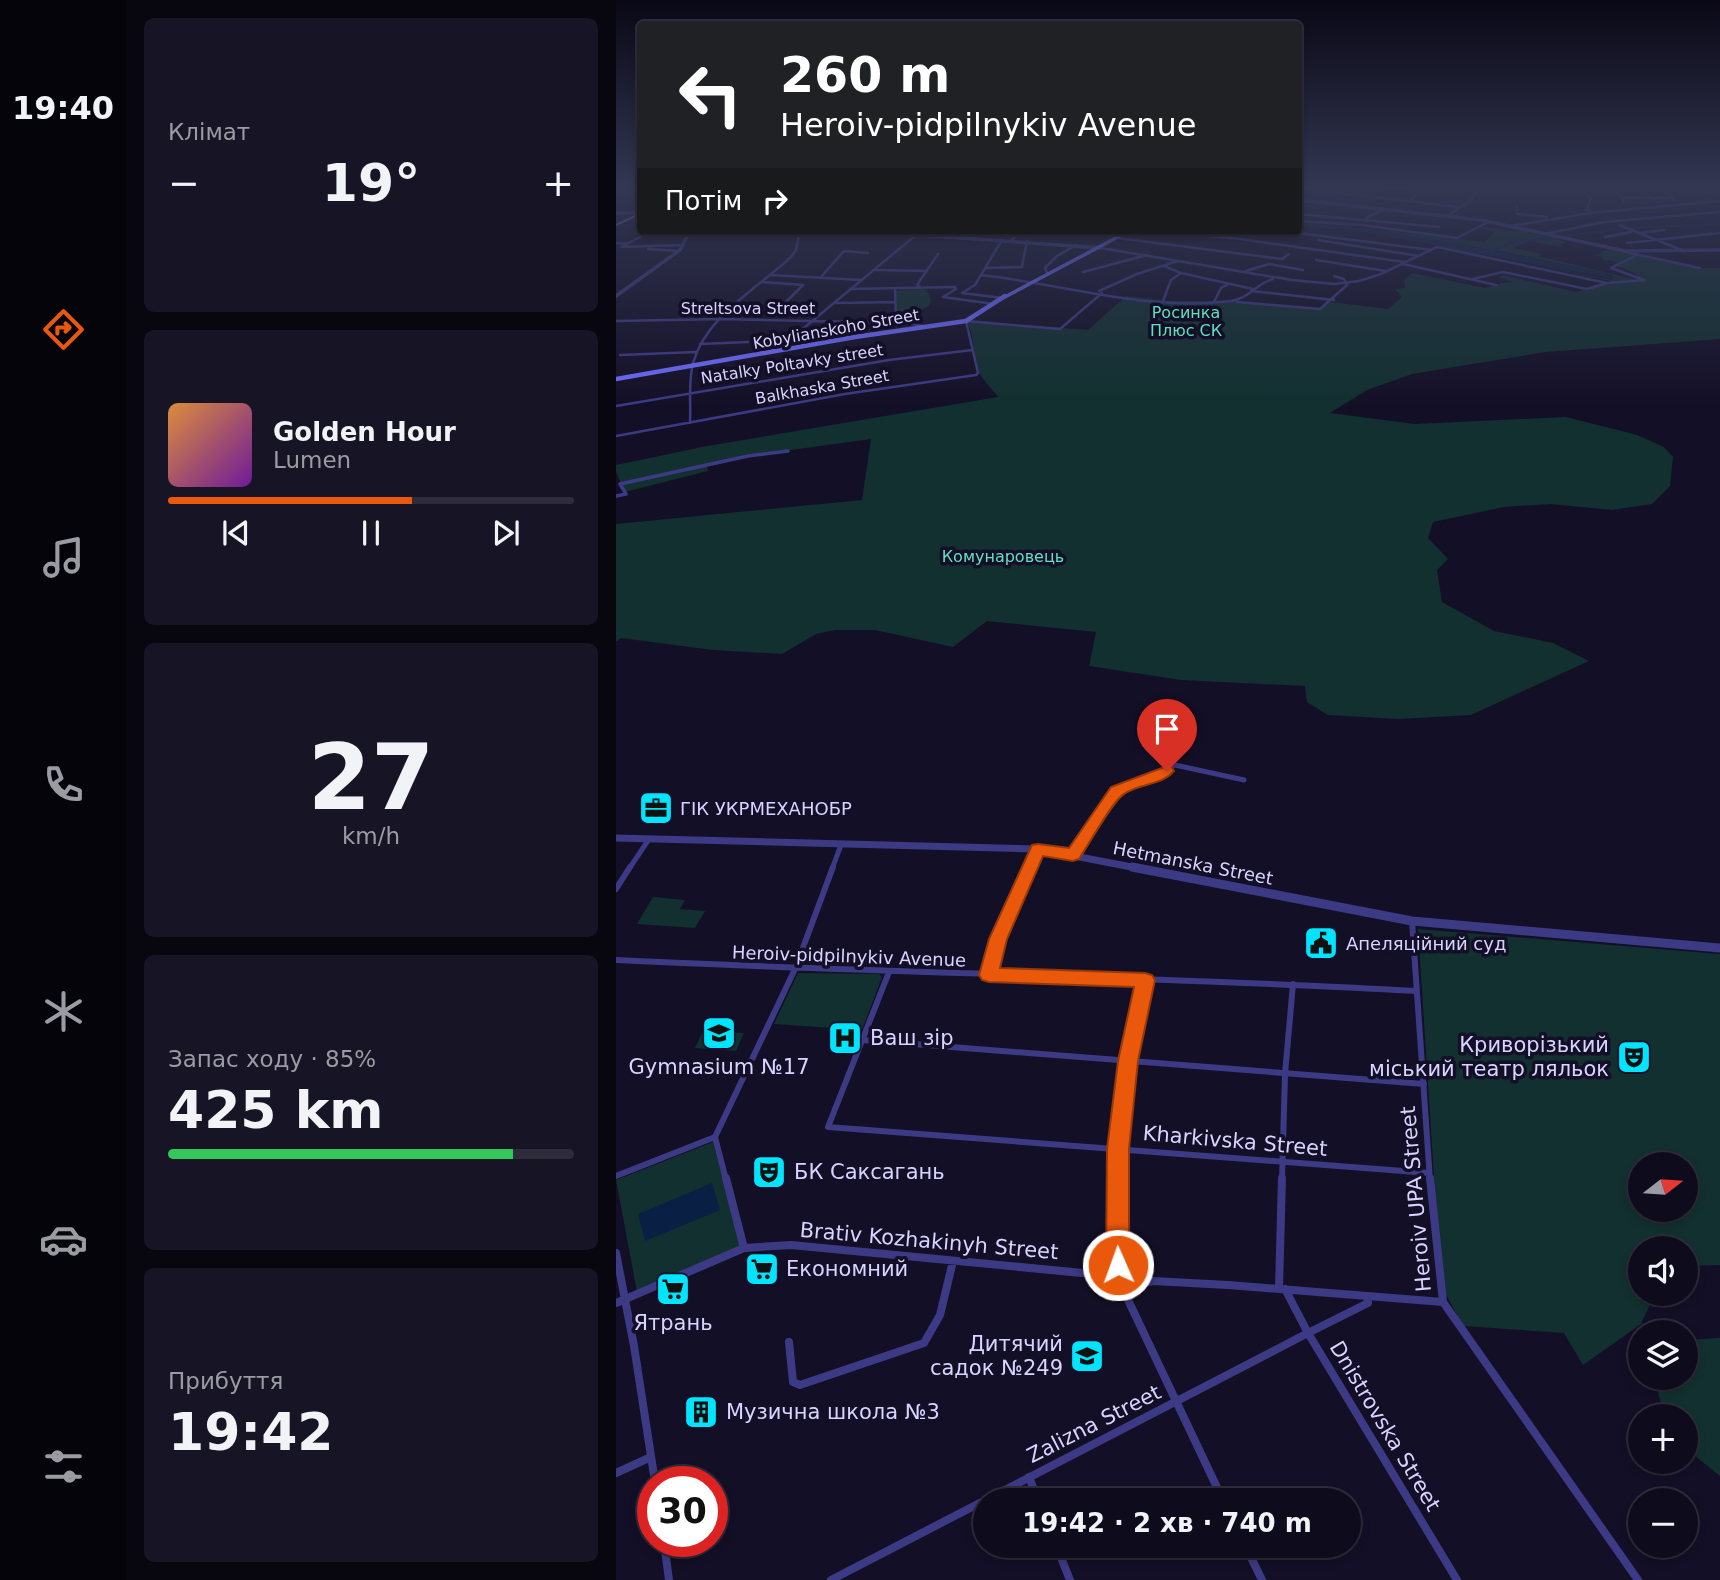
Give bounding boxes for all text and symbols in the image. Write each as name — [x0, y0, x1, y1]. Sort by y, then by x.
text: 260 m — [780, 47, 950, 104]
icon: left — [665, 49, 756, 140]
text: 19:40 — [12, 89, 114, 127]
text: Heroiv-pidpilnykiv Avenue — [780, 106, 1197, 144]
text: Клімат — [168, 119, 250, 145]
text: 19° — [322, 153, 420, 213]
text: − — [168, 161, 200, 205]
text: + — [542, 161, 574, 205]
icon: right — [756, 182, 794, 220]
text: Потім — [665, 186, 742, 216]
street label: Streltsova Street — [681, 299, 815, 318]
park label: Росинка Плюс СК — [1150, 303, 1223, 340]
icon: directions — [39, 305, 88, 354]
street label: Kobylianskoho Street — [751, 305, 921, 353]
street label: Natalky Poltavky street — [699, 340, 885, 388]
street label: Balkhaska Street — [754, 366, 890, 408]
text: Golden Hour — [273, 417, 456, 447]
text: Lumen — [273, 447, 351, 473]
icon: previous — [217, 514, 255, 552]
icon: pause — [352, 514, 390, 552]
icon: next — [487, 514, 525, 552]
icon: music — [39, 533, 88, 582]
park label: Комунаровець — [942, 547, 1064, 566]
pin — [1137, 699, 1197, 771]
icon: arrive — [1148, 710, 1186, 748]
text: 27 — [308, 725, 434, 830]
icon: phone — [39, 760, 88, 809]
office icon: ГІК УКРМЕХАНОБР — [637, 789, 675, 827]
place label: ГІК УКРМЕХАНОБР — [680, 798, 852, 819]
text: km/h — [342, 823, 400, 849]
street label: Hetmanska Street — [1111, 837, 1275, 889]
public building icon: Апеляційний суд — [1302, 924, 1340, 962]
place label: Апеляційний суд — [1346, 933, 1506, 954]
street label: Heroiv-pidpilnykiv Avenue — [732, 941, 966, 971]
icon: climate — [39, 987, 88, 1036]
school or university icon: Gymnasium №17 — [700, 1014, 738, 1052]
hospital icon: Ваш зір — [826, 1019, 864, 1057]
place label: Ваш зір — [870, 1026, 954, 1050]
place label: Криворізький міський театр ляльок — [1369, 1033, 1609, 1081]
theatre icon: Криворізький міський театр ляльок — [1615, 1038, 1653, 1076]
text: Запас ходу · 85% — [168, 1046, 376, 1072]
place label: Gymnasium №17 — [628, 1055, 810, 1079]
text: 425 km — [168, 1080, 383, 1140]
street label: Heroiv UPA Street — [1396, 1105, 1436, 1293]
street label: Kharkivska Street — [1142, 1121, 1328, 1161]
north arrow — [1628, 1152, 1698, 1222]
map controls — [1628, 1152, 1698, 1558]
theatre icon: БК Саксагань — [750, 1153, 788, 1191]
place label: БК Саксагань — [794, 1160, 945, 1184]
icon: car — [39, 1215, 88, 1264]
street label: Brativ Kozhakinyh Street — [799, 1218, 1059, 1264]
position arrow — [1081, 1228, 1155, 1302]
button: sound — [1628, 1236, 1698, 1306]
supermarket icon: Економний — [743, 1250, 781, 1288]
place label: Економний — [786, 1257, 908, 1281]
supermarket icon: Ятрань — [654, 1270, 692, 1308]
place label: Ятрань — [633, 1311, 713, 1335]
button: layers — [1628, 1320, 1698, 1390]
place label: Дитячий садок №249 — [930, 1332, 1063, 1380]
school or university icon: Дитячий садок №249 — [1068, 1337, 1106, 1375]
street label: Dnistrovska Street — [1325, 1337, 1445, 1515]
text: Прибуття — [168, 1368, 283, 1394]
street label: Zalizna Street — [1023, 1380, 1165, 1468]
building icon: Музична школа №3 — [682, 1393, 720, 1431]
place label: Музична школа №3 — [726, 1400, 940, 1424]
text: 19:42 — [168, 1402, 334, 1462]
button: + — [1628, 1404, 1698, 1474]
icon: filters — [39, 1442, 88, 1491]
speed limit sign: 30 — [637, 1466, 728, 1557]
button: − — [1628, 1488, 1698, 1558]
text: 19:42 · 2 хв · 740 m — [1022, 1508, 1312, 1538]

